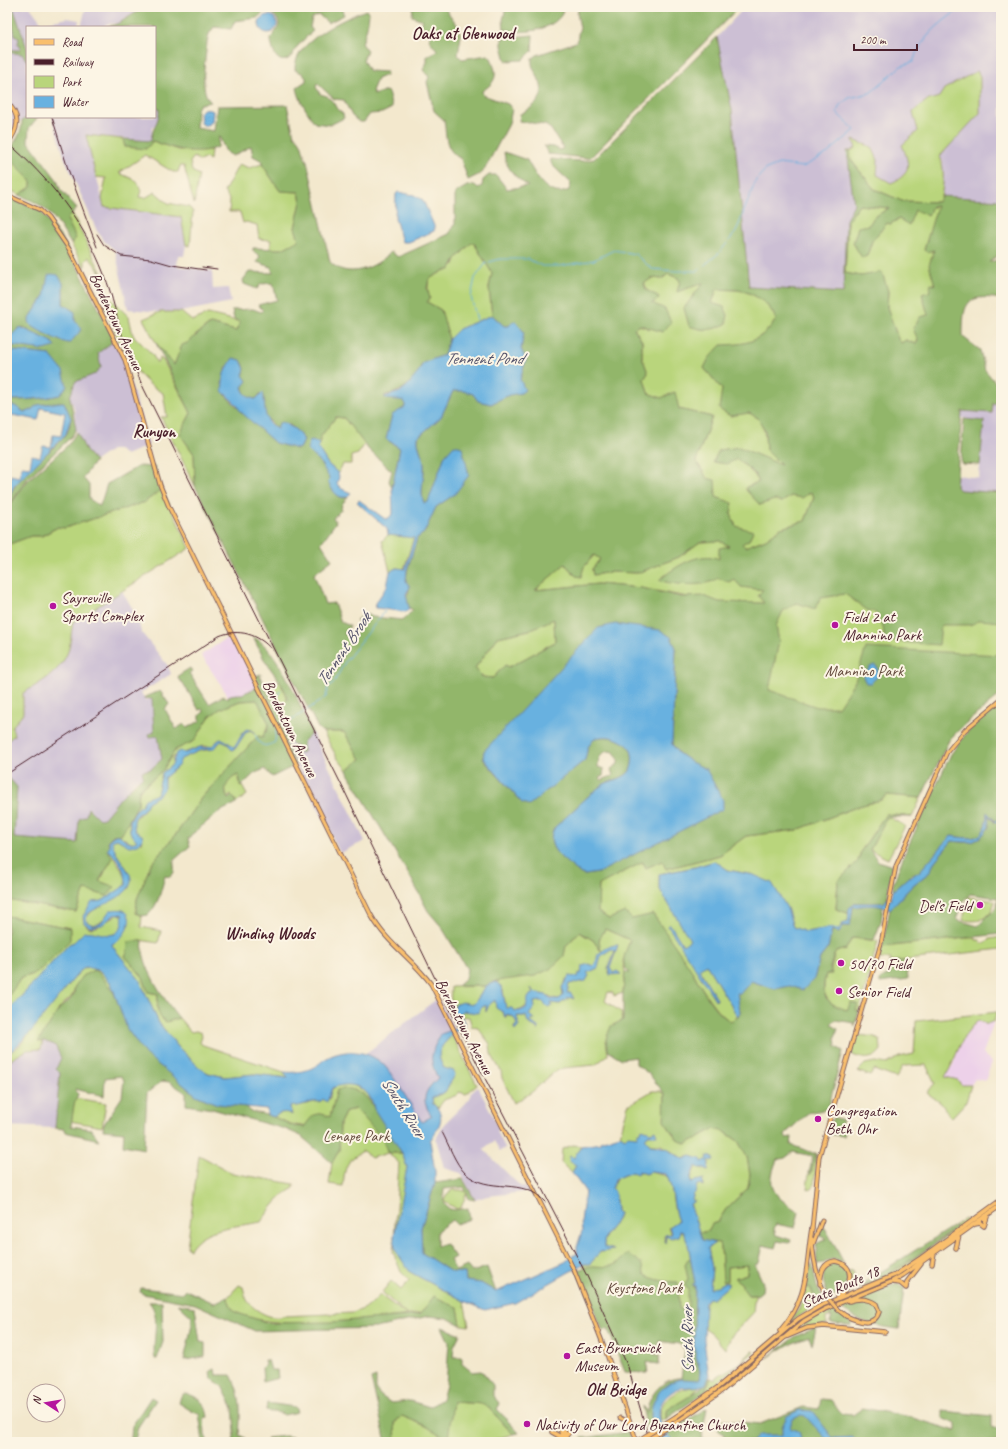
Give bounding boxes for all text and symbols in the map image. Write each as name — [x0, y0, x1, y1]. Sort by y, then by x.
district label: Oaks at Glenwood — [412, 23, 517, 44]
legend — [26, 26, 156, 118]
scale bar — [854, 26, 917, 52]
text: 200 m — [860, 32, 887, 48]
text: Road — [62, 34, 84, 50]
text: Railway — [62, 54, 94, 70]
text: Park — [62, 74, 83, 90]
text: Water — [62, 94, 90, 110]
street label: Bordentown Avenue — [85, 269, 148, 375]
water label: Tennent Pond — [445, 348, 528, 369]
district label: Runyon — [133, 421, 176, 442]
place label: Sayreville Sports Complex — [61, 588, 145, 626]
marker: Sayreville Sports Complex — [48, 601, 58, 611]
water label: Tennent Brook — [311, 606, 377, 690]
place label: Field 2 at Mannino Park — [843, 607, 922, 645]
marker: Field 2 at Mannino Park — [830, 620, 840, 630]
park label: Mannino Park — [825, 661, 904, 681]
street label: Bordentown Avenue — [258, 677, 323, 782]
place label: Del's Field — [919, 896, 975, 916]
marker: Del's Field — [975, 900, 985, 910]
district label: Winding Woods — [225, 923, 317, 944]
place label: 50/70 Field — [849, 954, 914, 974]
marker: 50/70 Field — [836, 958, 846, 968]
street label: Bordentown Avenue — [431, 975, 499, 1079]
place label: Senior Field — [847, 982, 912, 1002]
marker: Senior Field — [834, 986, 844, 996]
water label: South River — [377, 1073, 432, 1144]
place label: Congregation Beth Ohr — [826, 1101, 897, 1139]
marker: Congregation Beth Ohr — [813, 1114, 823, 1124]
park label: Lenape Park — [323, 1126, 390, 1146]
street label: State Route 18 — [798, 1260, 884, 1313]
park label: Keystone Park — [606, 1278, 683, 1298]
water label: South River — [676, 1304, 699, 1374]
place label: East Brunswick Museum — [575, 1338, 662, 1376]
marker: East Brunswick Museum — [562, 1351, 572, 1361]
district label: Old Bridge — [586, 1379, 647, 1400]
north arrow — [26, 1383, 66, 1423]
text: N — [29, 1394, 44, 1406]
place label: Nativity of Our Lord Byzantine Church — [535, 1415, 746, 1435]
marker: Nativity of Our Lord Byzantine Church — [522, 1419, 532, 1429]

